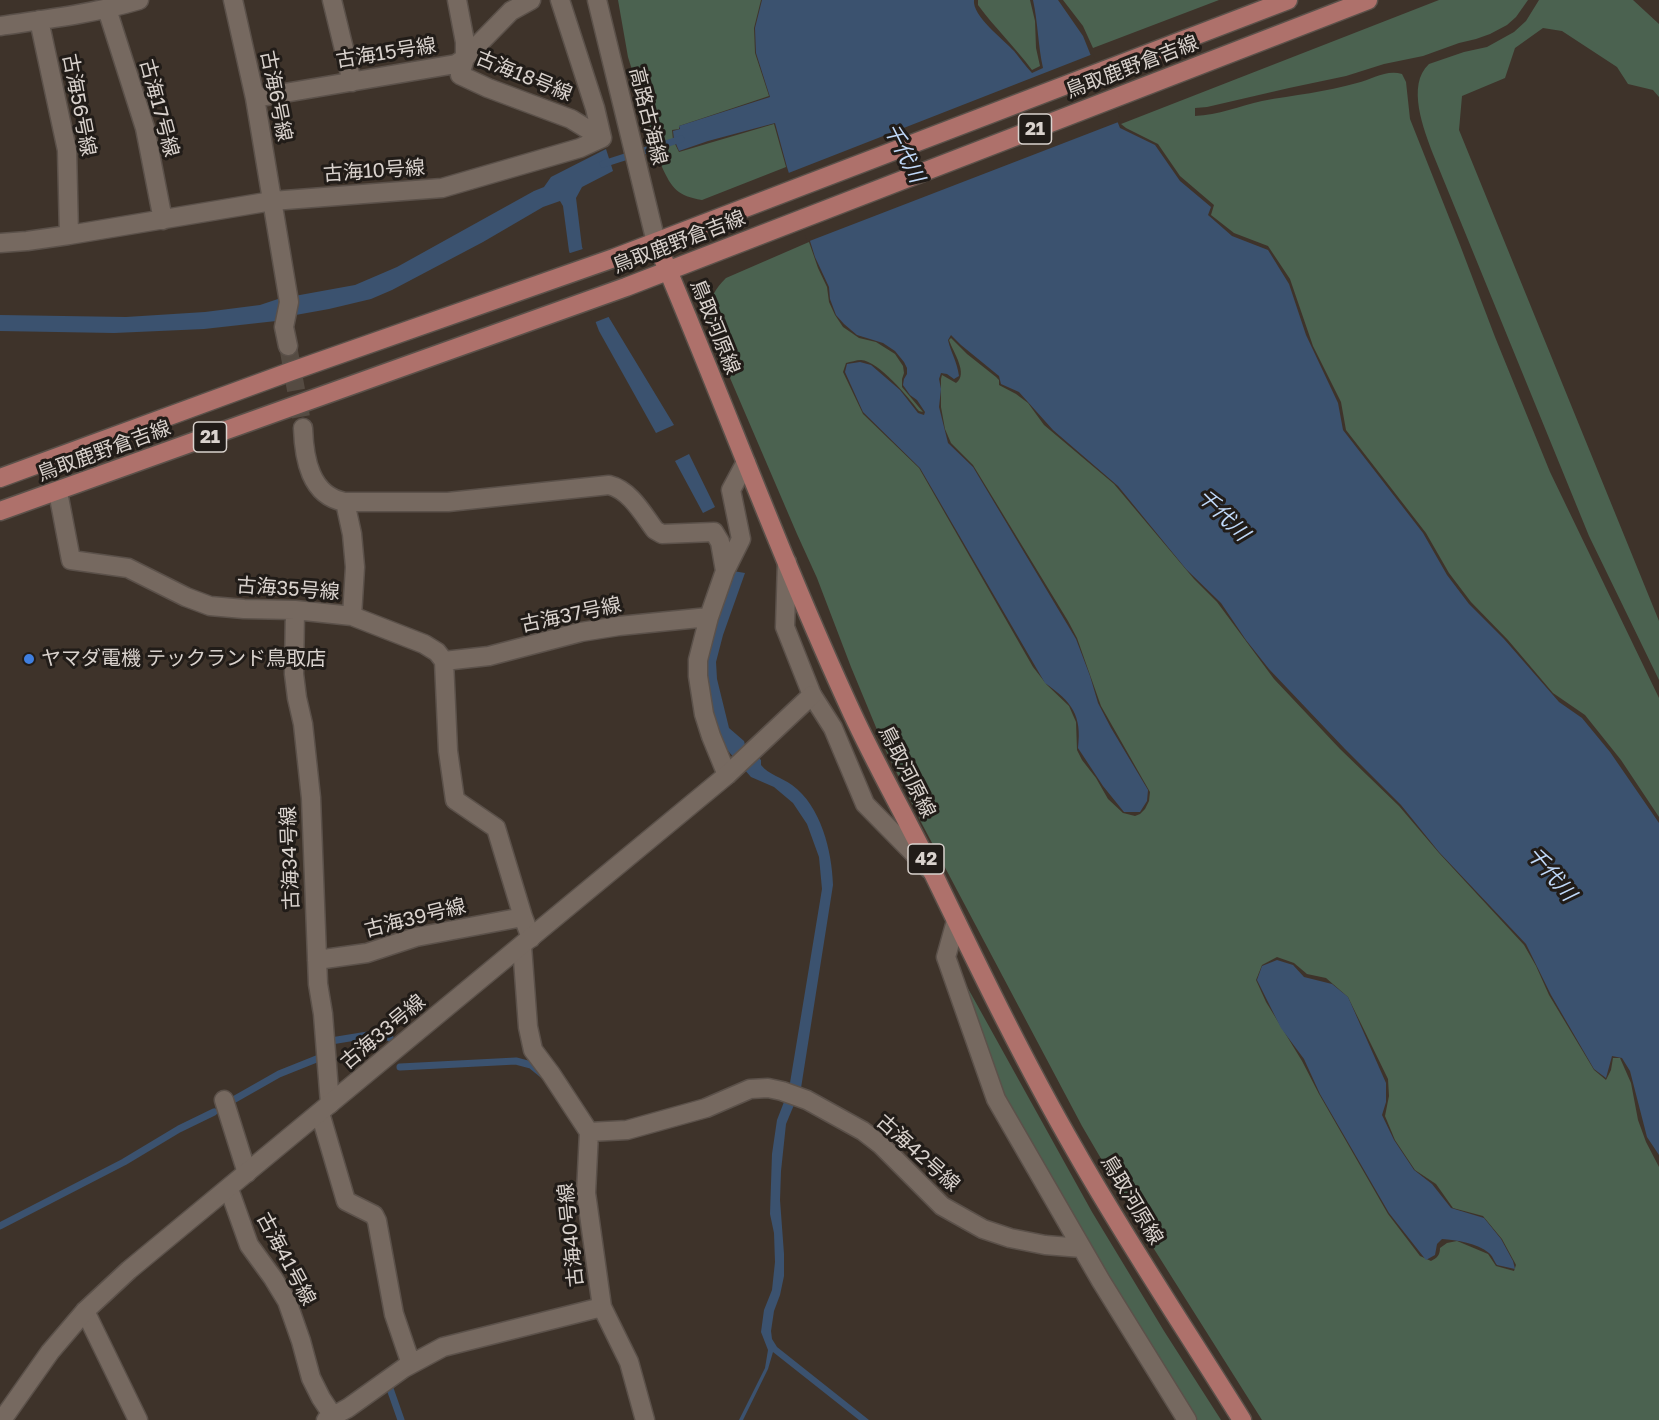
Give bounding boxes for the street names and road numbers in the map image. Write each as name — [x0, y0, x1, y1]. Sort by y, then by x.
street label: 鳥取鹿野倉吉線 — [1062, 31, 1202, 103]
street label: 古海15号線 — [334, 33, 438, 73]
street label: 古海18号線 — [472, 46, 576, 106]
street label: 古海6号線 — [255, 49, 297, 143]
street label: 古海56号線 — [57, 52, 101, 158]
street label: 古海17号線 — [134, 56, 184, 160]
street label: 高路古海線 — [624, 65, 672, 167]
road number: 21 — [1018, 114, 1052, 144]
street label: 古海10号線 — [322, 155, 426, 187]
street label: 鳥取鹿野倉吉線 — [609, 206, 749, 278]
street label: 鳥取河原線 — [685, 276, 745, 378]
street label: 鳥取鹿野倉吉線 — [34, 416, 174, 486]
road number: 21 — [194, 422, 226, 452]
street label: 古海35号線 — [236, 573, 340, 605]
street label: 古海37号線 — [518, 593, 624, 637]
street label: 鳥取河原線 — [874, 722, 940, 822]
street label: 古海34号線 — [276, 806, 304, 910]
road number: 42 — [908, 844, 944, 874]
street label: 古海39号線 — [362, 894, 468, 942]
street label: 古海33号線 — [336, 990, 430, 1074]
street label: 古海42号線 — [871, 1109, 965, 1197]
street label: 鳥取河原線 — [1096, 1151, 1168, 1249]
street label: 古海40号線 — [554, 1182, 588, 1288]
street label: 古海41号線 — [251, 1208, 321, 1310]

